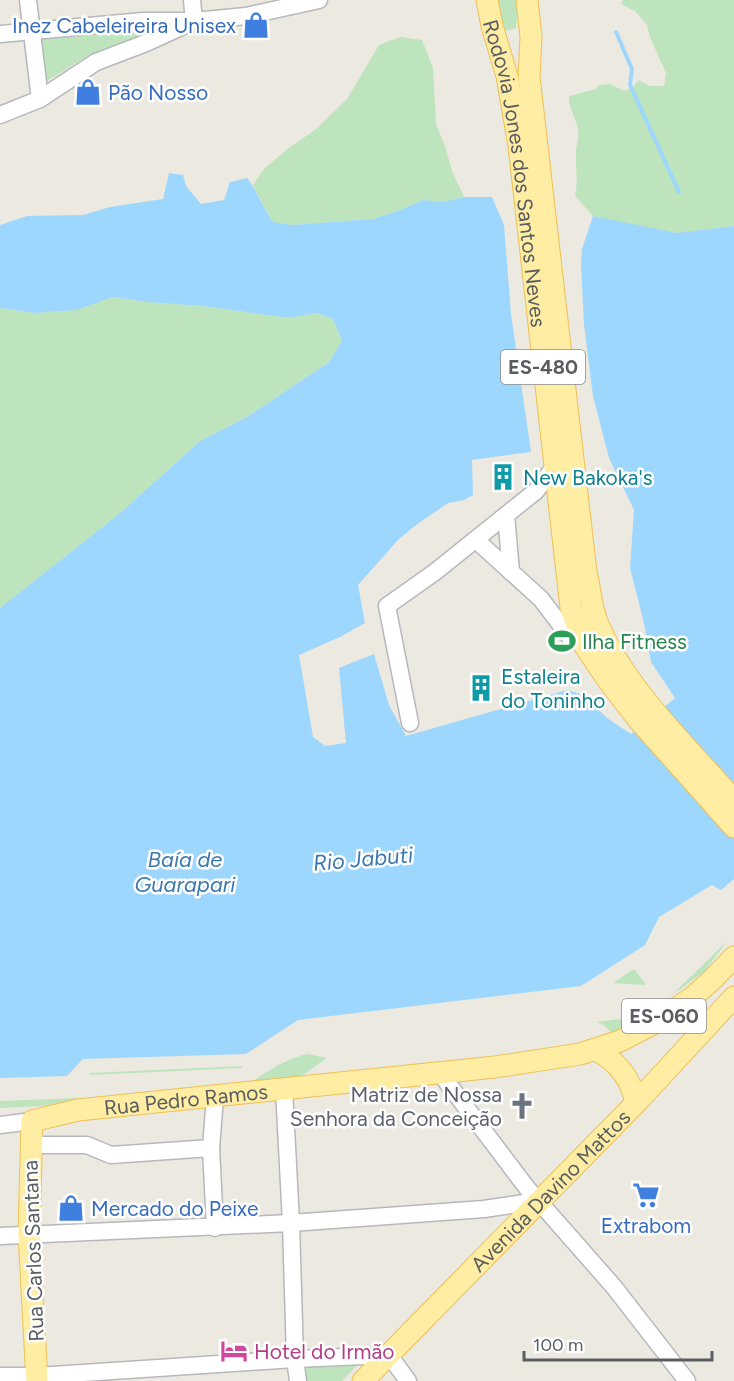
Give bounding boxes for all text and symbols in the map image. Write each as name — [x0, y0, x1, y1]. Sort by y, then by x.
shop icon: Inez Cabeleireira Unisex — [241, 10, 271, 40]
place label: Inez Cabeleireira Unisex — [12, 13, 236, 38]
street label: Rodovia Jones dos Santos Neves — [478, 16, 552, 328]
shop icon: Pão Nosso — [73, 77, 103, 107]
place label: Pão Nosso — [108, 80, 208, 105]
road number: ES-480 — [501, 350, 585, 384]
building icon: New Bakoka's — [488, 462, 518, 492]
place label: New Bakoka's — [523, 465, 652, 490]
sports icon: Ilha Fitness — [547, 626, 577, 656]
place label: Ilha Fitness — [582, 629, 687, 654]
place label: Estaleira do Toninho — [501, 664, 605, 713]
building icon: Estaleira do Toninho — [466, 673, 496, 703]
water label: Rio Jabuti — [312, 841, 415, 877]
water label: Baía de Guarapari — [135, 846, 236, 898]
road number: ES-060 — [622, 999, 706, 1033]
street label: Rua Pedro Ramos — [103, 1078, 269, 1120]
place label: Matriz de Nossa Senhora da Conceição — [290, 1082, 502, 1131]
church icon: Matriz de Nossa Senhora da Conceição — [507, 1091, 537, 1121]
street label: Avenida Davino Mattos — [465, 1104, 635, 1277]
street label: Rua Carlos Santana — [17, 1160, 49, 1342]
supermarket icon: Extrabom — [631, 1180, 661, 1210]
shop icon: Mercado do Peixe — [56, 1193, 86, 1223]
place label: Mercado do Peixe — [91, 1196, 258, 1221]
place label: Extrabom — [601, 1213, 691, 1238]
scale bar — [524, 1324, 712, 1362]
text: 100 m — [533, 1334, 583, 1356]
hotel icon: Hotel do Irmão — [219, 1336, 249, 1366]
place label: Hotel do Irmão — [254, 1339, 394, 1364]

